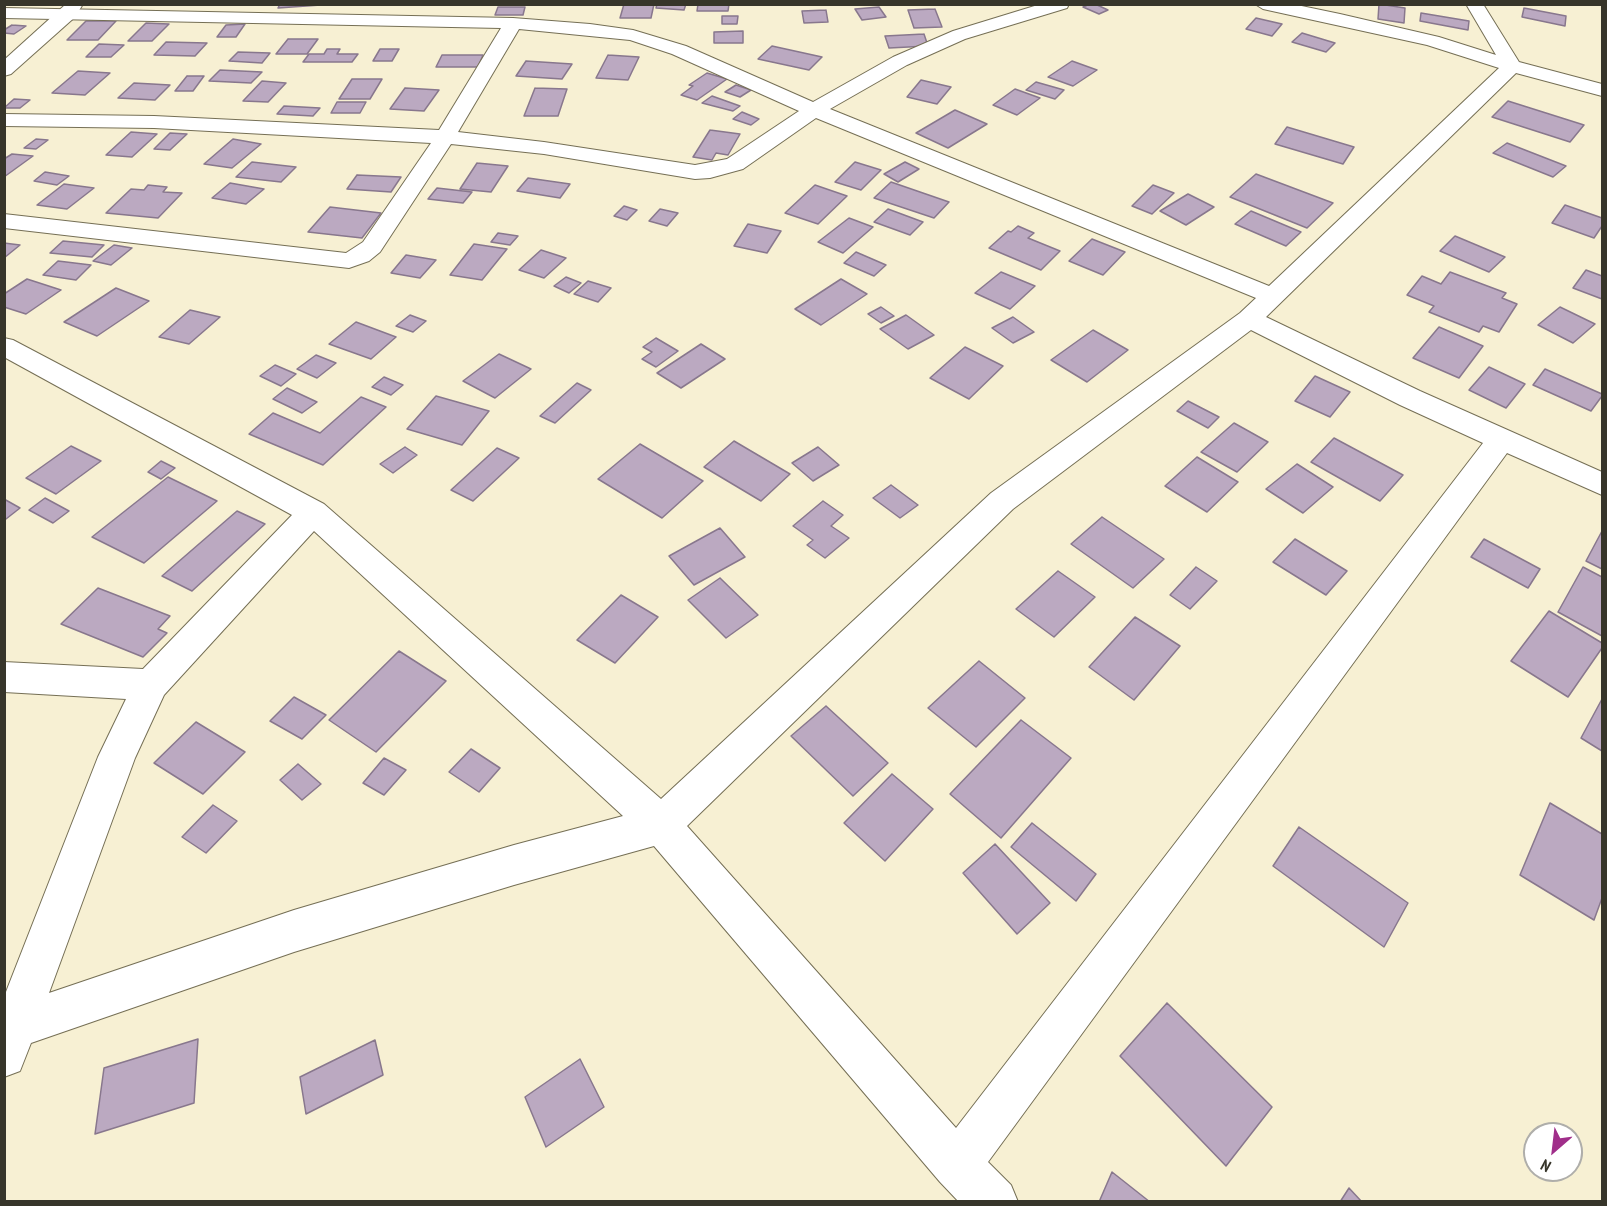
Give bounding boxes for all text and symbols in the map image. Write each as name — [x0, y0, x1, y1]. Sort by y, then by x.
north arrow — [1523, 1122, 1583, 1182]
text: N — [1537, 1155, 1554, 1177]

